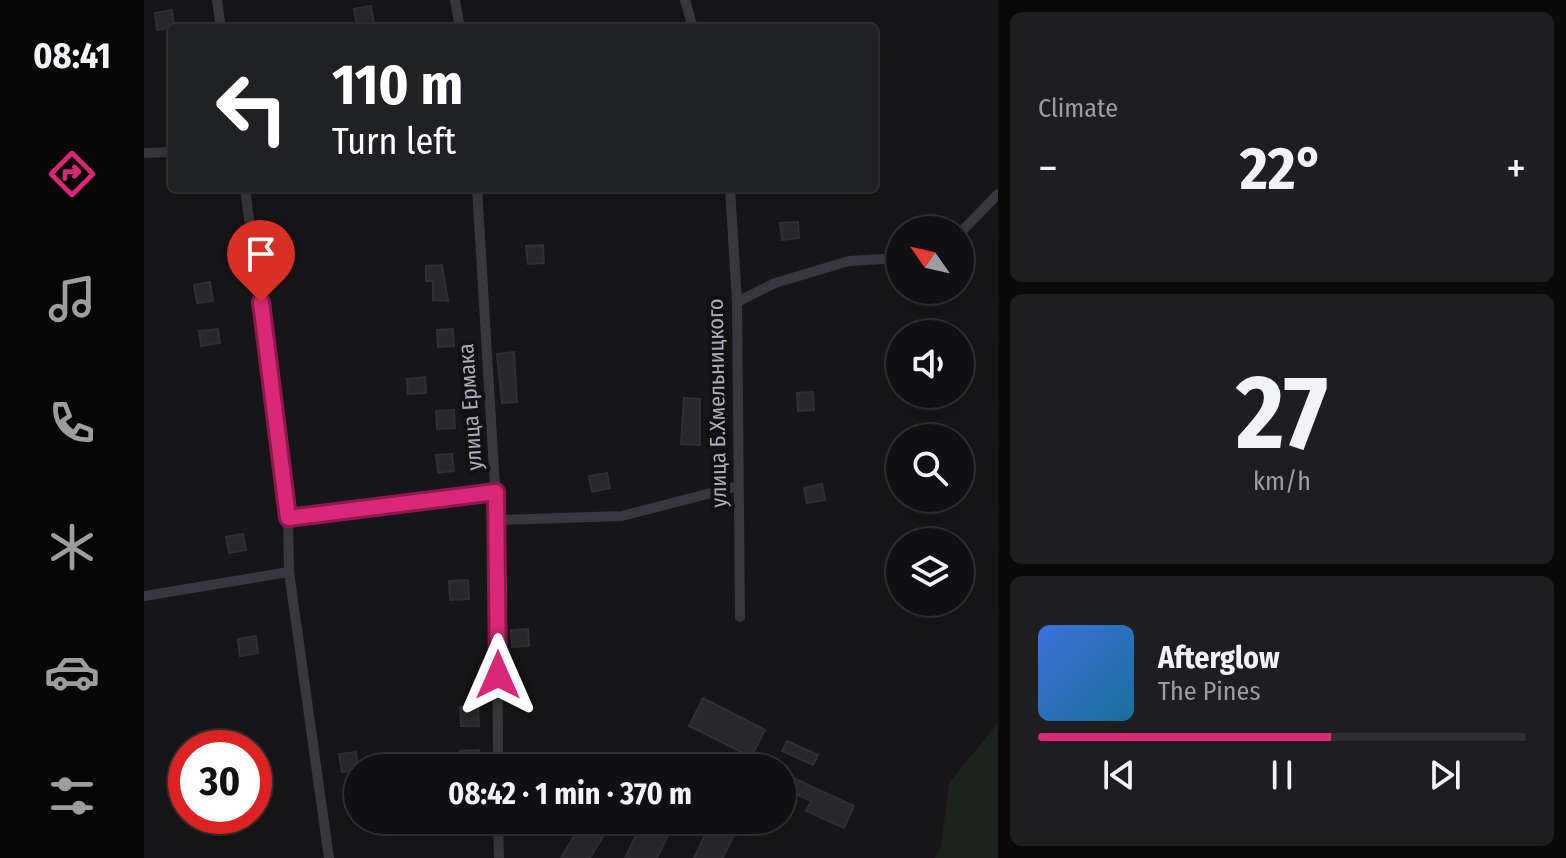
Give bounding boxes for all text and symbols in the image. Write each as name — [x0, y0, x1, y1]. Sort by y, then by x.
text: 08:41 — [33, 34, 111, 78]
text: 110 m — [332, 52, 463, 119]
icon: left — [200, 56, 304, 160]
text: Climate — [1038, 93, 1118, 124]
text: Turn left — [332, 120, 456, 164]
text: 22° — [1240, 133, 1324, 205]
text: − — [1038, 142, 1058, 195]
text: + — [1506, 142, 1526, 195]
icon: directions — [44, 146, 100, 202]
north arrow — [886, 216, 974, 304]
map controls — [886, 216, 974, 616]
pin — [227, 220, 295, 302]
icon: arrive — [239, 232, 283, 276]
icon: music — [44, 271, 100, 327]
street label: улица Б.Хмельницкого — [702, 298, 732, 508]
button: sound — [886, 320, 974, 408]
street label: улица Ермака — [452, 343, 488, 471]
text: 27 — [1236, 351, 1328, 476]
icon: phone — [44, 395, 100, 451]
button: search — [886, 424, 974, 512]
text: km/h — [1253, 466, 1311, 497]
icon: climate — [44, 519, 100, 575]
button: layers — [886, 528, 974, 616]
position arrow — [456, 633, 540, 717]
text: Afterglow — [1158, 640, 1280, 676]
icon: car — [44, 644, 100, 700]
text: The Pines — [1158, 676, 1261, 707]
speed limit sign: 30 — [168, 730, 272, 834]
icon: previous — [1097, 753, 1141, 797]
icon: pause — [1260, 753, 1304, 797]
icon: next — [1423, 753, 1467, 797]
icon: filters — [44, 768, 100, 824]
text: 08:42 · 1 min · 370 m — [448, 776, 692, 812]

